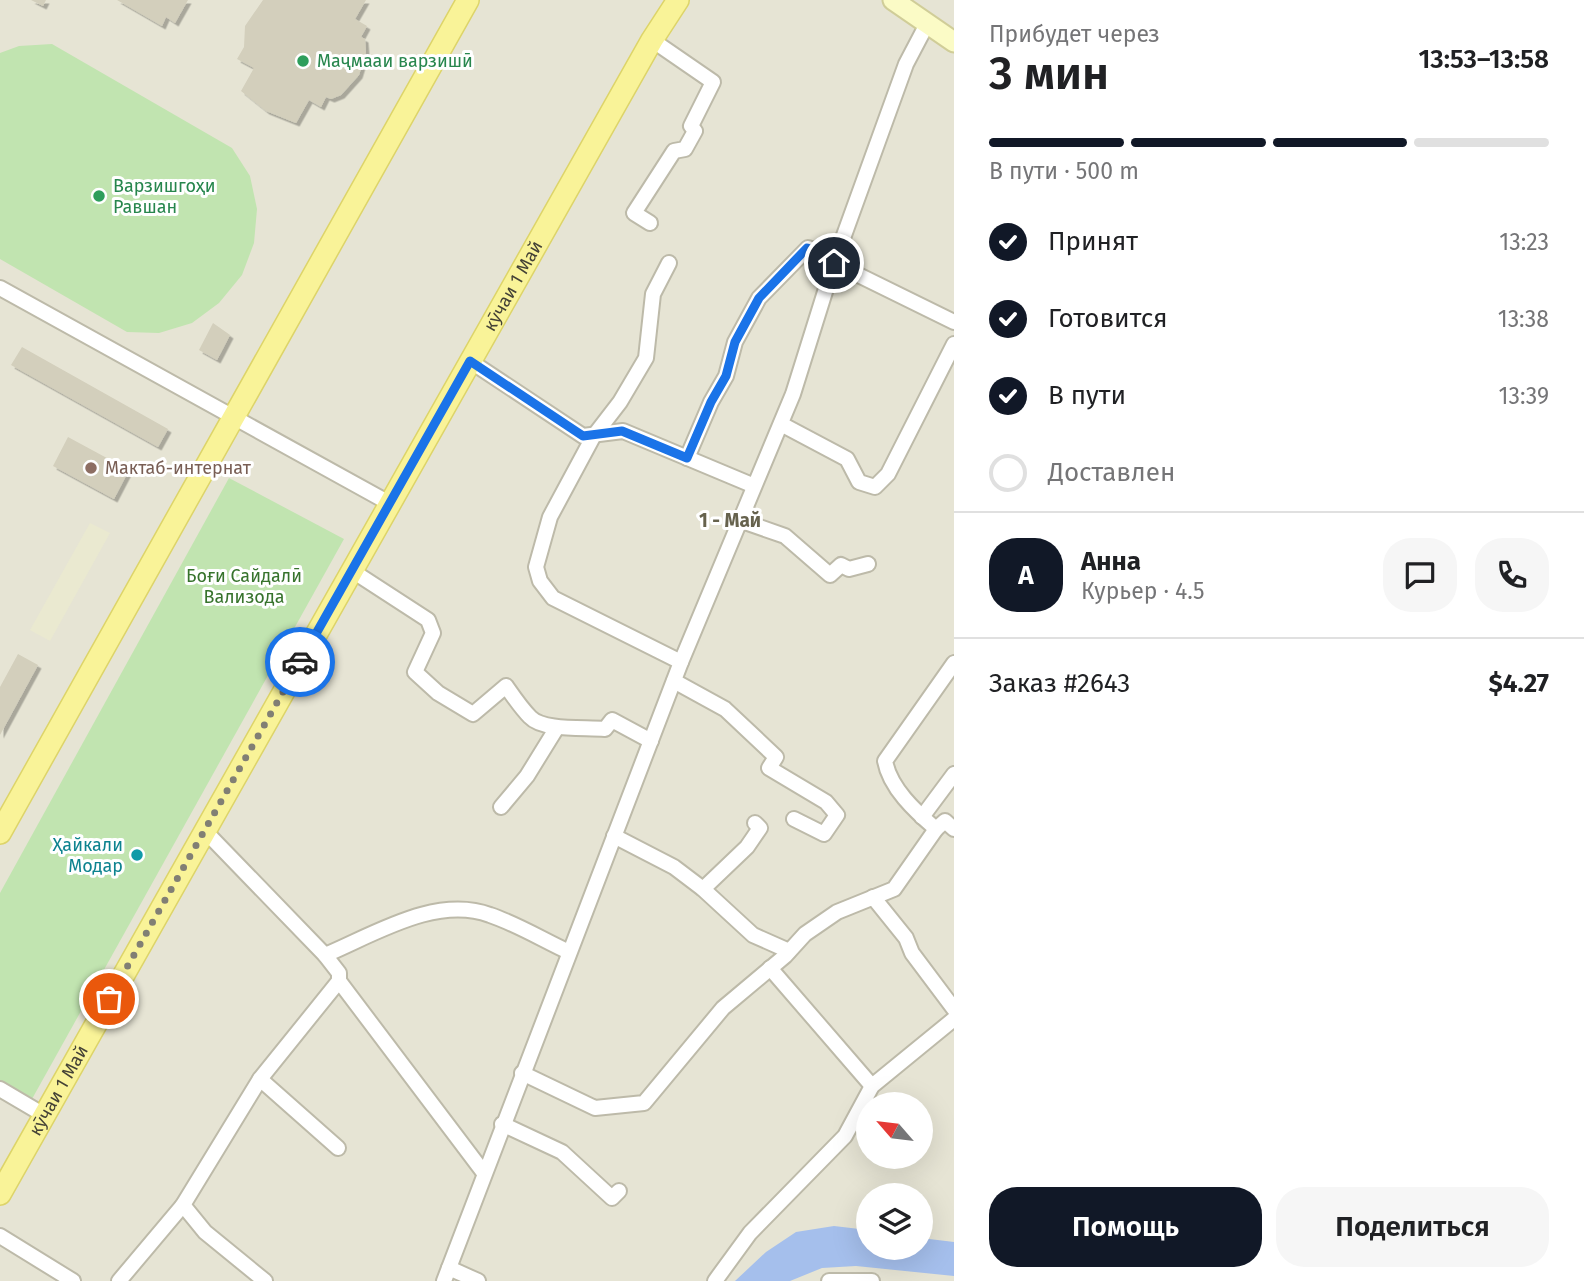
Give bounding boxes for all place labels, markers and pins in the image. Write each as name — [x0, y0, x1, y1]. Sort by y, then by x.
place label: Маҷмааи варзишӣ — [317, 50, 473, 72]
marker: Маҷмааи варзишӣ — [295, 53, 311, 69]
place label: Варзишгоҳи Равшан — [113, 175, 216, 218]
marker: Варзишгоҳи Равшан — [91, 188, 107, 204]
pin — [804, 233, 864, 293]
place label: Мактаб-интернат — [105, 457, 252, 479]
marker: Мактаб-интернат — [83, 460, 99, 476]
place label: Ҳайкали Модар — [52, 834, 123, 877]
marker: Ҳайкали Модар — [129, 847, 145, 863]
pin — [79, 969, 139, 1029]

